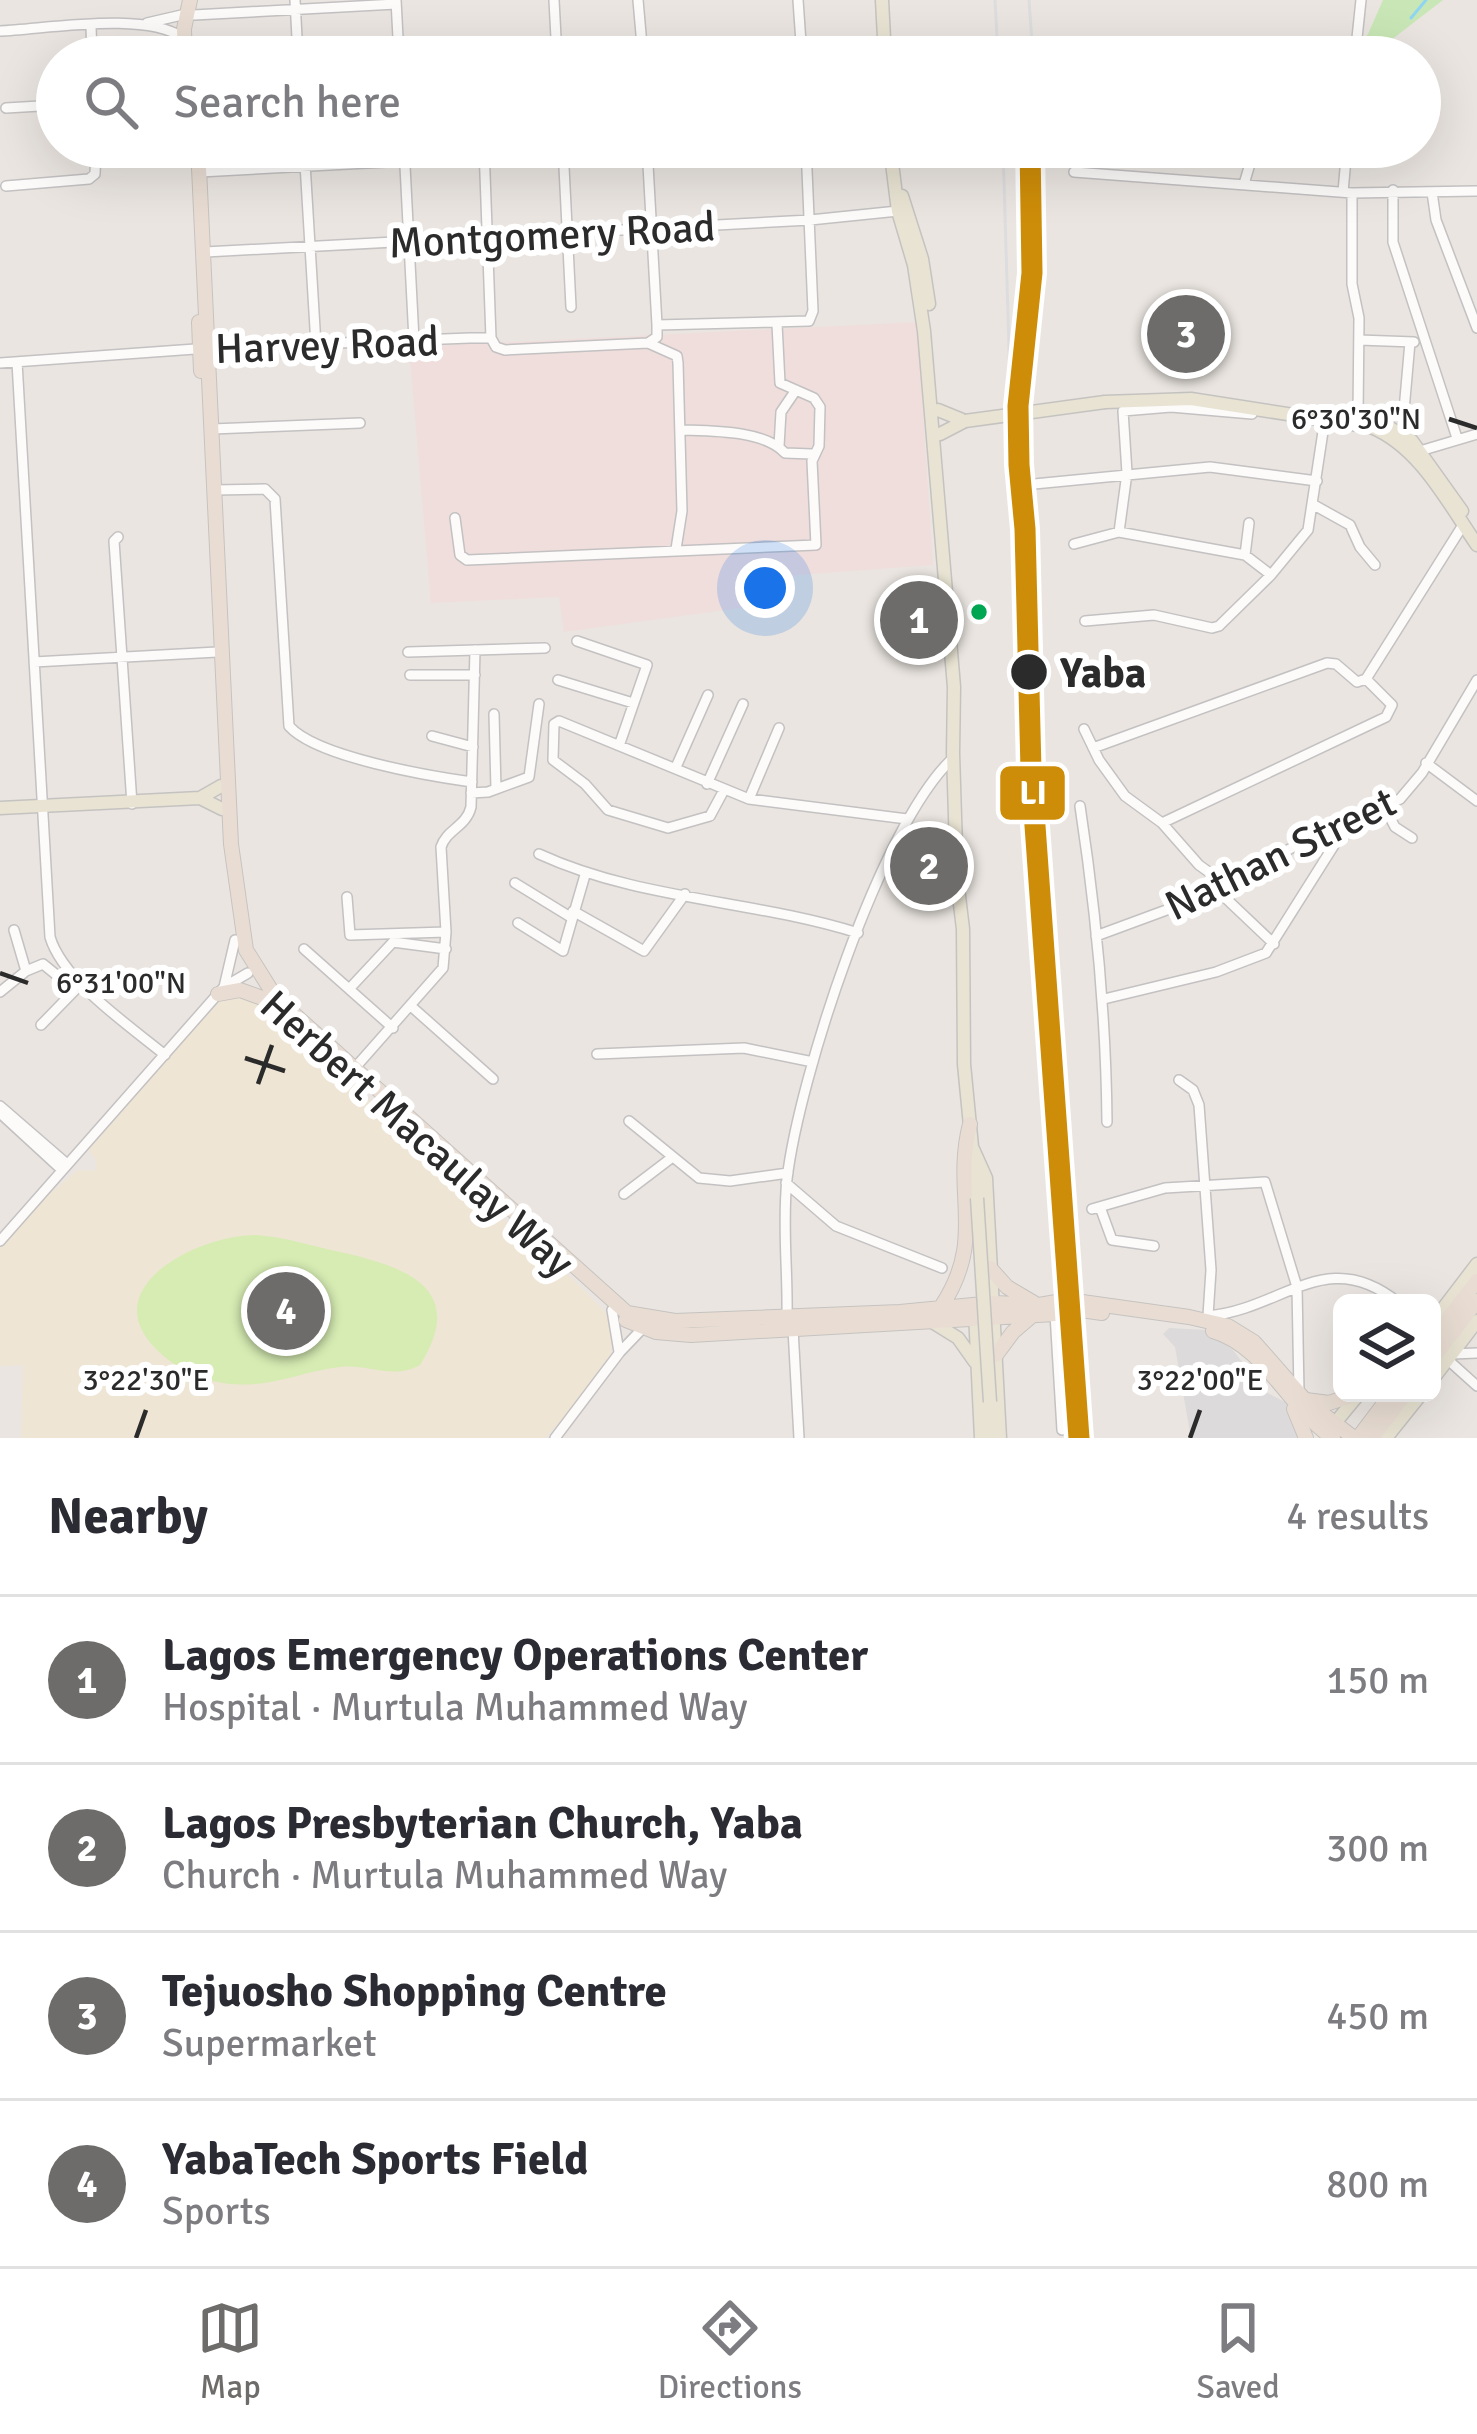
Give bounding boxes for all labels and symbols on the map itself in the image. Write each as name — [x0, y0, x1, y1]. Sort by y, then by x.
street label: Montgomery Road — [387, 201, 717, 270]
pin: 3 — [1147, 289, 1225, 379]
street label: Harvey Road — [214, 316, 440, 375]
text: 6°30'30"N — [1291, 401, 1421, 438]
your location — [735, 558, 795, 618]
pin: 1 — [880, 575, 958, 665]
unlabelled marker — [968, 601, 990, 623]
place label: Yaba — [1059, 648, 1146, 699]
marker: Yaba — [1008, 651, 1050, 693]
line badge: LI — [998, 764, 1067, 822]
text: LI — [1019, 773, 1047, 814]
street label: Nathan Street — [1157, 777, 1404, 932]
pin: 2 — [890, 821, 968, 911]
text: 6°31'00"N — [56, 965, 186, 1002]
street label: Herbert Macaulay Way — [250, 980, 584, 1288]
pin: 4 — [247, 1266, 325, 1356]
text: 3°22'30"E — [83, 1362, 209, 1399]
text: 3°22'00"E — [1137, 1362, 1263, 1399]

